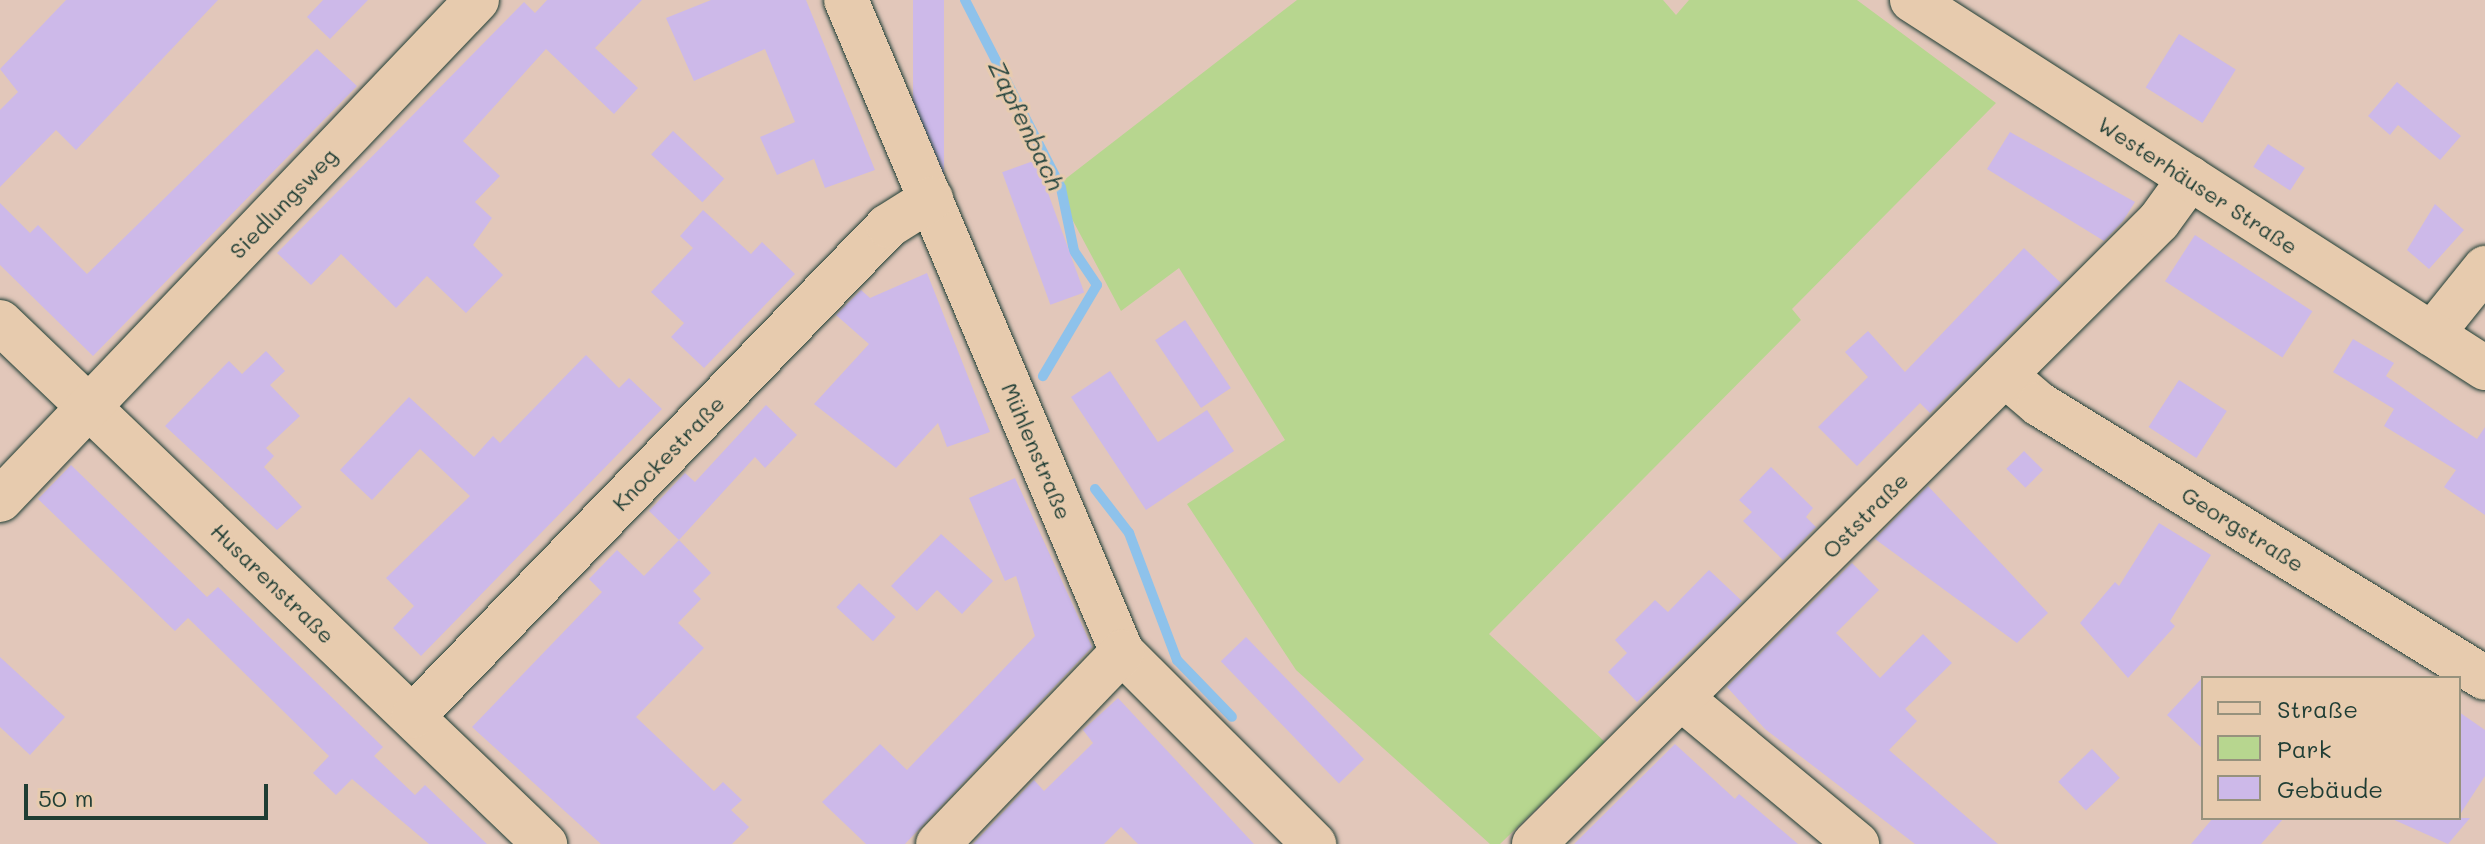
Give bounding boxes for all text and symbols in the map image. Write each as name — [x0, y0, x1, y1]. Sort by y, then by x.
water label: Zapfenbach — [983, 55, 1071, 195]
street label: Westerhäuser Straße — [2093, 111, 2303, 259]
street label: Siedlungsweg — [224, 142, 342, 264]
street label: Mühlenstraße — [996, 379, 1078, 523]
street label: Knockestraße — [607, 390, 729, 516]
street label: Oststraße — [1817, 467, 1913, 563]
street label: Georgstraße — [2177, 481, 2309, 577]
street label: Husarenstraße — [206, 517, 340, 649]
legend — [2201, 676, 2461, 820]
text: Straße — [2277, 693, 2358, 724]
text: Park — [2277, 733, 2331, 764]
scale bar — [28, 768, 272, 818]
text: Gebäude — [2277, 773, 2383, 804]
text: 50 m — [38, 782, 94, 813]

